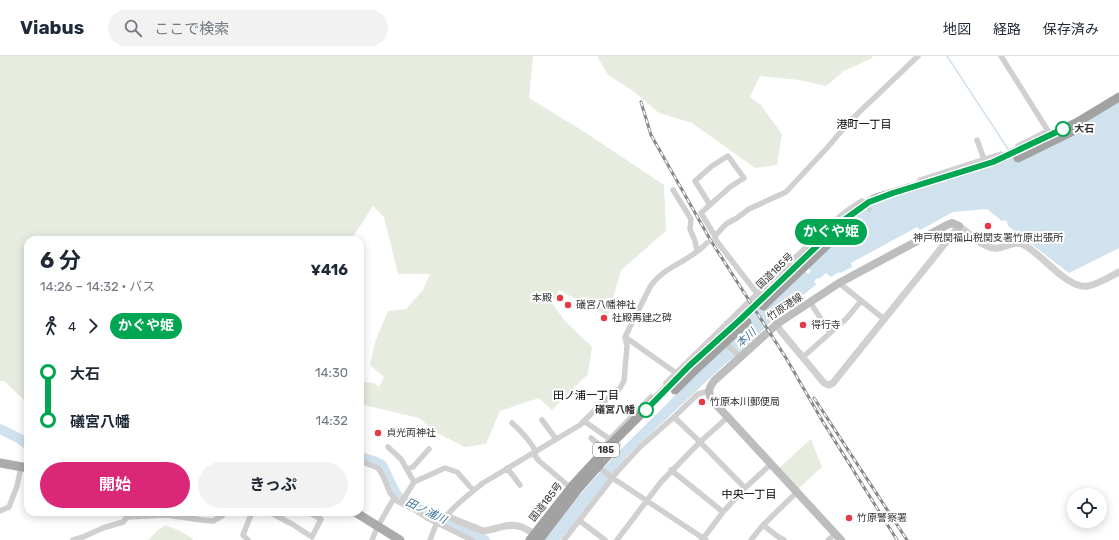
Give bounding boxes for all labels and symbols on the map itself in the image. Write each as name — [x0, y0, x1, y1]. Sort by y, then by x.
district label: 港町一丁目 — [837, 118, 892, 131]
marker: 大石 — [1055, 121, 1071, 137]
place label: 大石 — [1074, 123, 1094, 135]
line badge: かぐや姫 — [803, 219, 859, 245]
marker: 神戸税関福山税関支署竹原出張所 — [983, 221, 993, 231]
place label: 神戸税関福山税関支署竹原出張所 — [913, 232, 1063, 244]
street label: 国道185号 — [754, 251, 796, 291]
street label: 竹原港線 — [765, 291, 805, 323]
place label: 本殿 — [532, 292, 552, 304]
marker: 本殿 — [555, 293, 565, 303]
place label: 礒宮八幡神社 — [576, 299, 636, 311]
marker: 礒宮八幡神社 — [563, 300, 573, 310]
place label: 社殿再建之碑 — [612, 312, 672, 324]
marker: 社殿再建之碑 — [599, 313, 609, 323]
place label: 得行寺 — [811, 319, 841, 331]
marker: 得行寺 — [798, 320, 808, 330]
water label: 本川 — [734, 325, 759, 350]
district label: 田ノ浦一丁目 — [553, 389, 619, 402]
place label: 竹原本川郵便局 — [710, 396, 780, 408]
marker: 竹原本川郵便局 — [697, 397, 707, 407]
marker: 礒宮八幡 — [638, 402, 654, 418]
place label: 礒宮八幡 — [595, 404, 635, 416]
place label: 貞光両神社 — [386, 427, 436, 439]
marker: 貞光両神社 — [373, 428, 383, 438]
road number: 185 — [593, 443, 619, 457]
street label: 国道185号 — [527, 480, 565, 524]
district label: 中央一丁目 — [722, 488, 777, 501]
water label: 田ノ浦川 — [403, 496, 450, 527]
place label: 竹原警察署 — [857, 512, 907, 524]
marker: 竹原警察署 — [844, 513, 854, 523]

